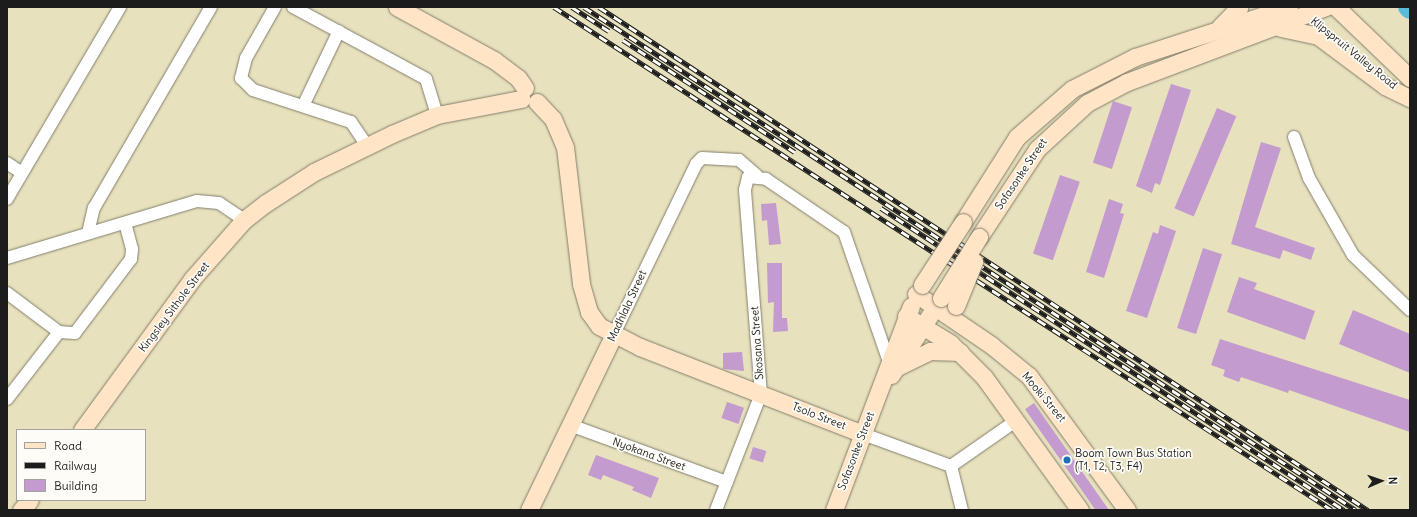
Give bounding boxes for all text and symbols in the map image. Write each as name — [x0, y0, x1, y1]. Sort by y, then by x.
street label: Klipspruit Valley Road — [1308, 14, 1400, 92]
street label: Sofasonke Street — [992, 136, 1050, 212]
street label: Kingsley Sithole Street — [136, 259, 212, 355]
street label: Madhlala Street — [605, 268, 649, 344]
street label: Skosana Street — [748, 306, 766, 380]
street label: Mooki Street — [1019, 369, 1069, 425]
street label: Tsolo Street — [790, 400, 848, 432]
street label: Sofasonke Street — [835, 410, 877, 492]
legend — [16, 429, 146, 501]
street label: Nyokana Street — [611, 435, 687, 473]
text: Road — [54, 438, 82, 453]
place label: Boom Town Bus Station (T1, T2, T3, F4) — [1075, 447, 1192, 473]
marker: Boom Town Bus Station (T1, T2, T3, F4) — [1062, 455, 1072, 465]
text: Railway — [54, 458, 97, 473]
north arrow — [1361, 461, 1401, 501]
text: N — [1386, 477, 1400, 485]
text: Building — [54, 478, 98, 493]

